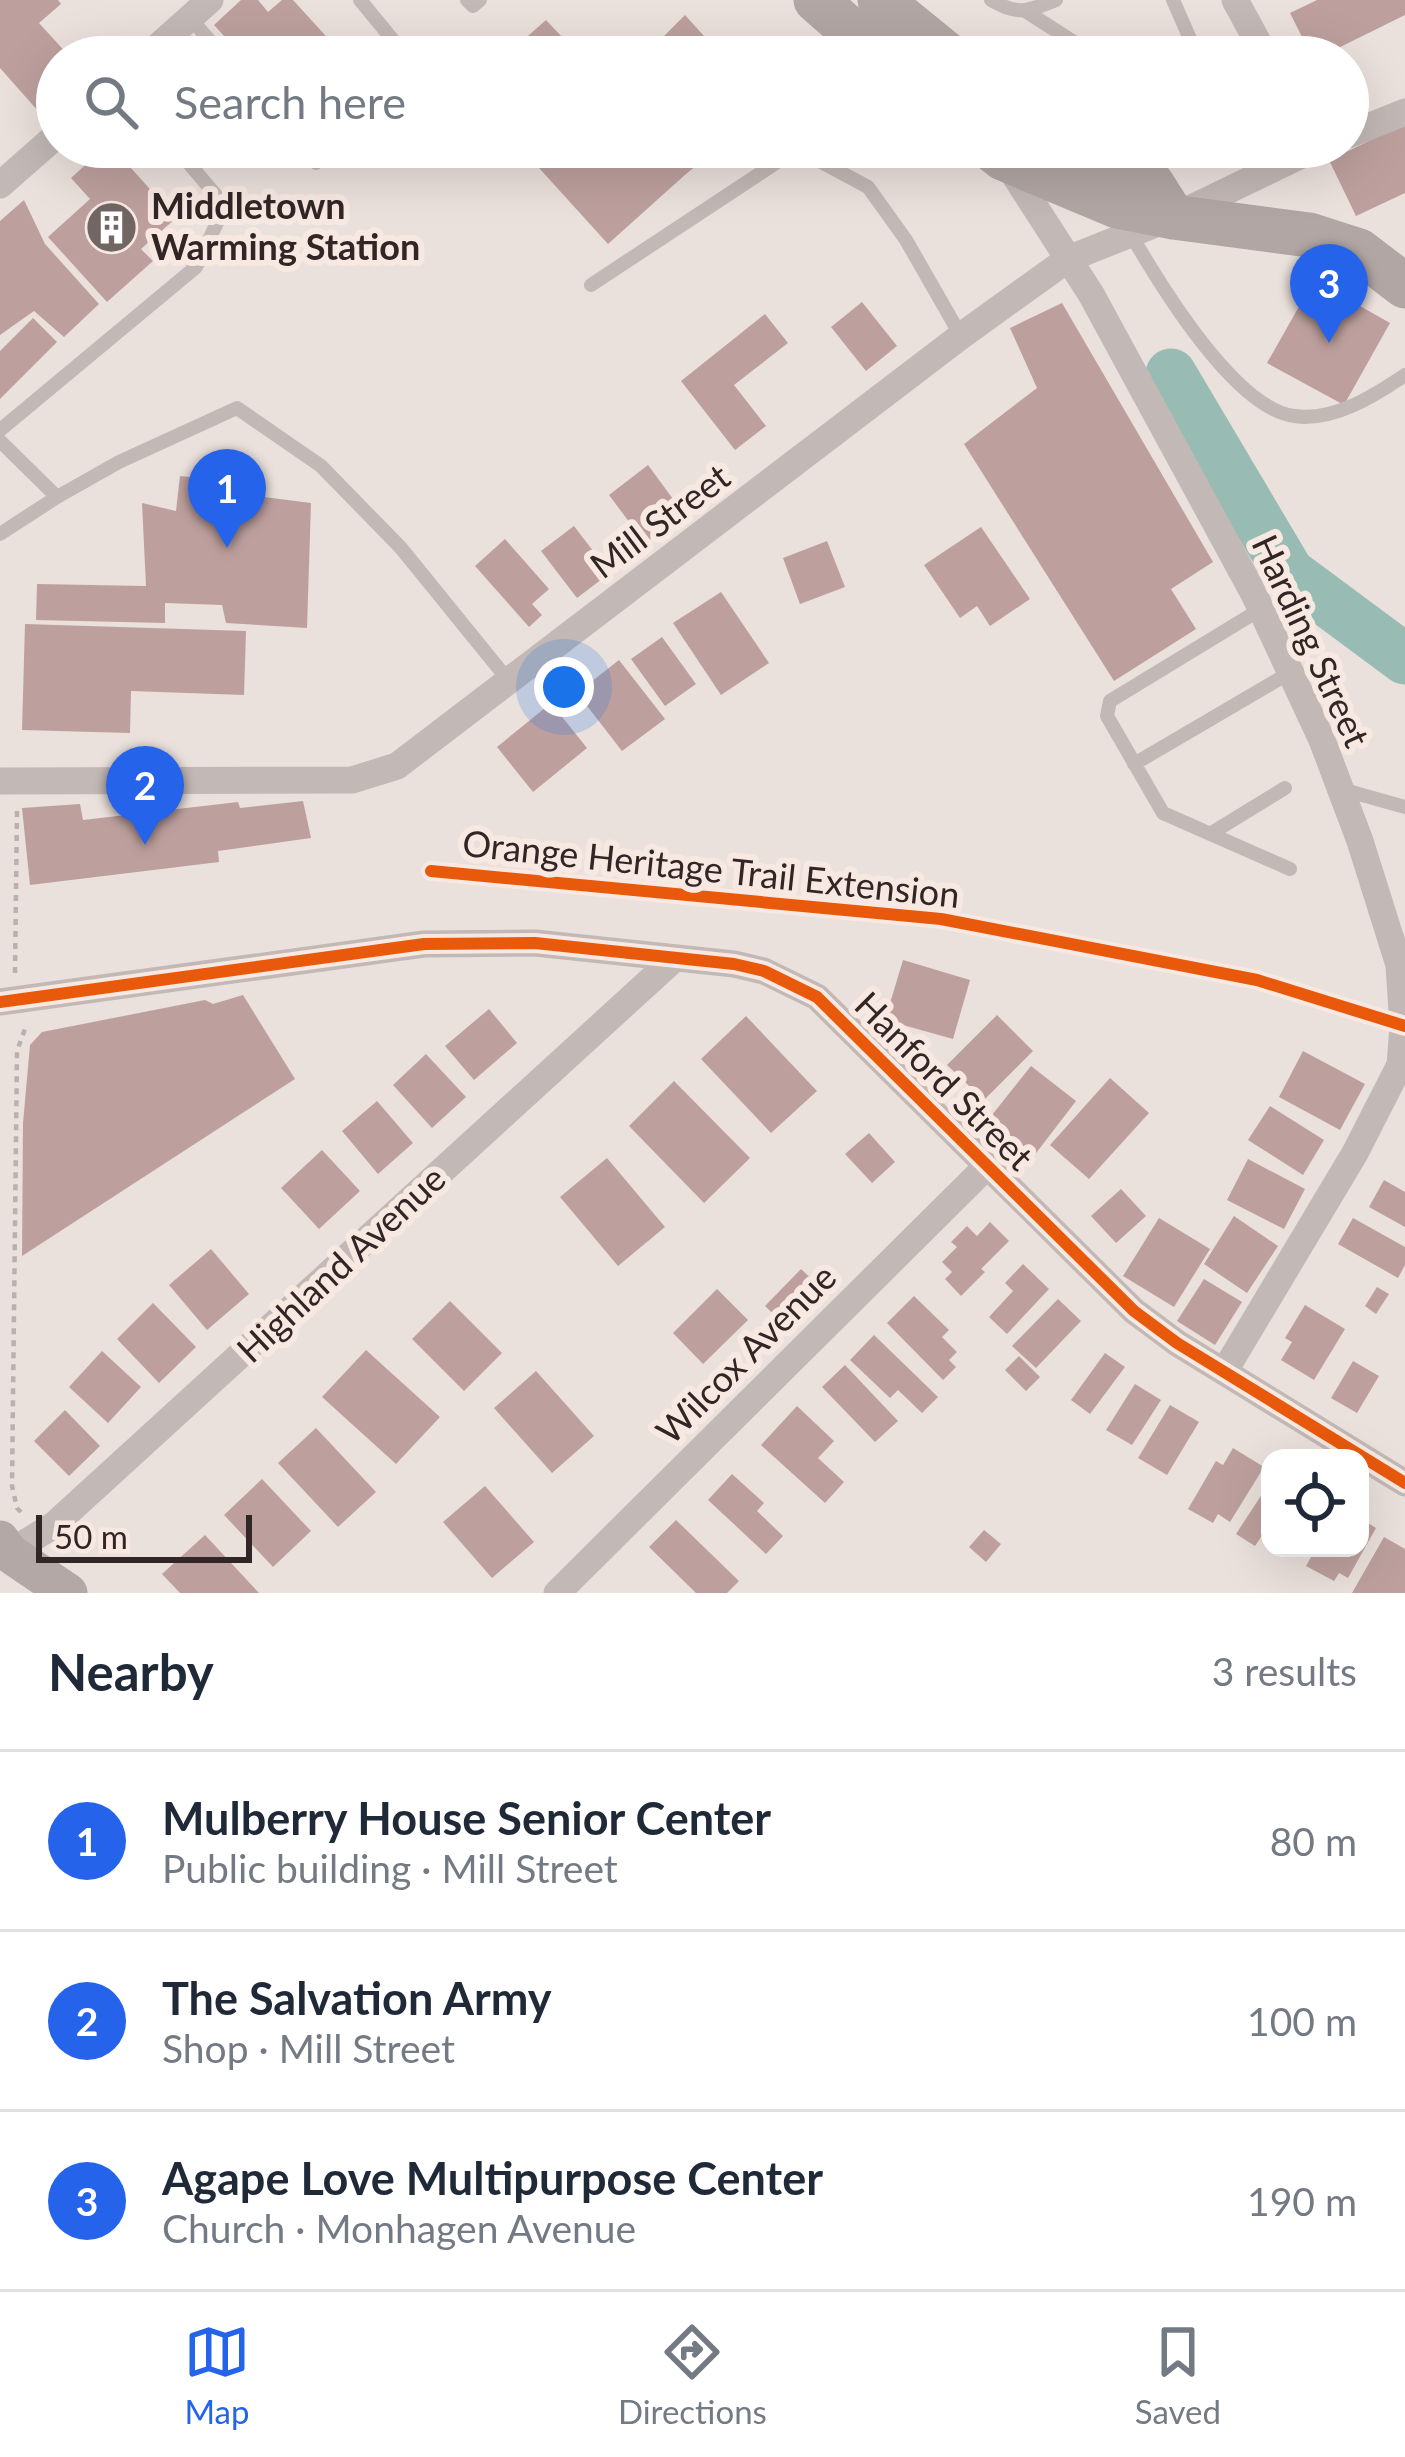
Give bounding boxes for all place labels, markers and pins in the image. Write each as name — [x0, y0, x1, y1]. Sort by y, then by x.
place label: Middletown Warming Station — [151, 183, 420, 268]
building icon: Middletown Warming Station — [84, 199, 140, 255]
pin: 3 — [1290, 244, 1368, 343]
pin: 1 — [188, 449, 266, 548]
pin: 2 — [106, 746, 184, 845]

